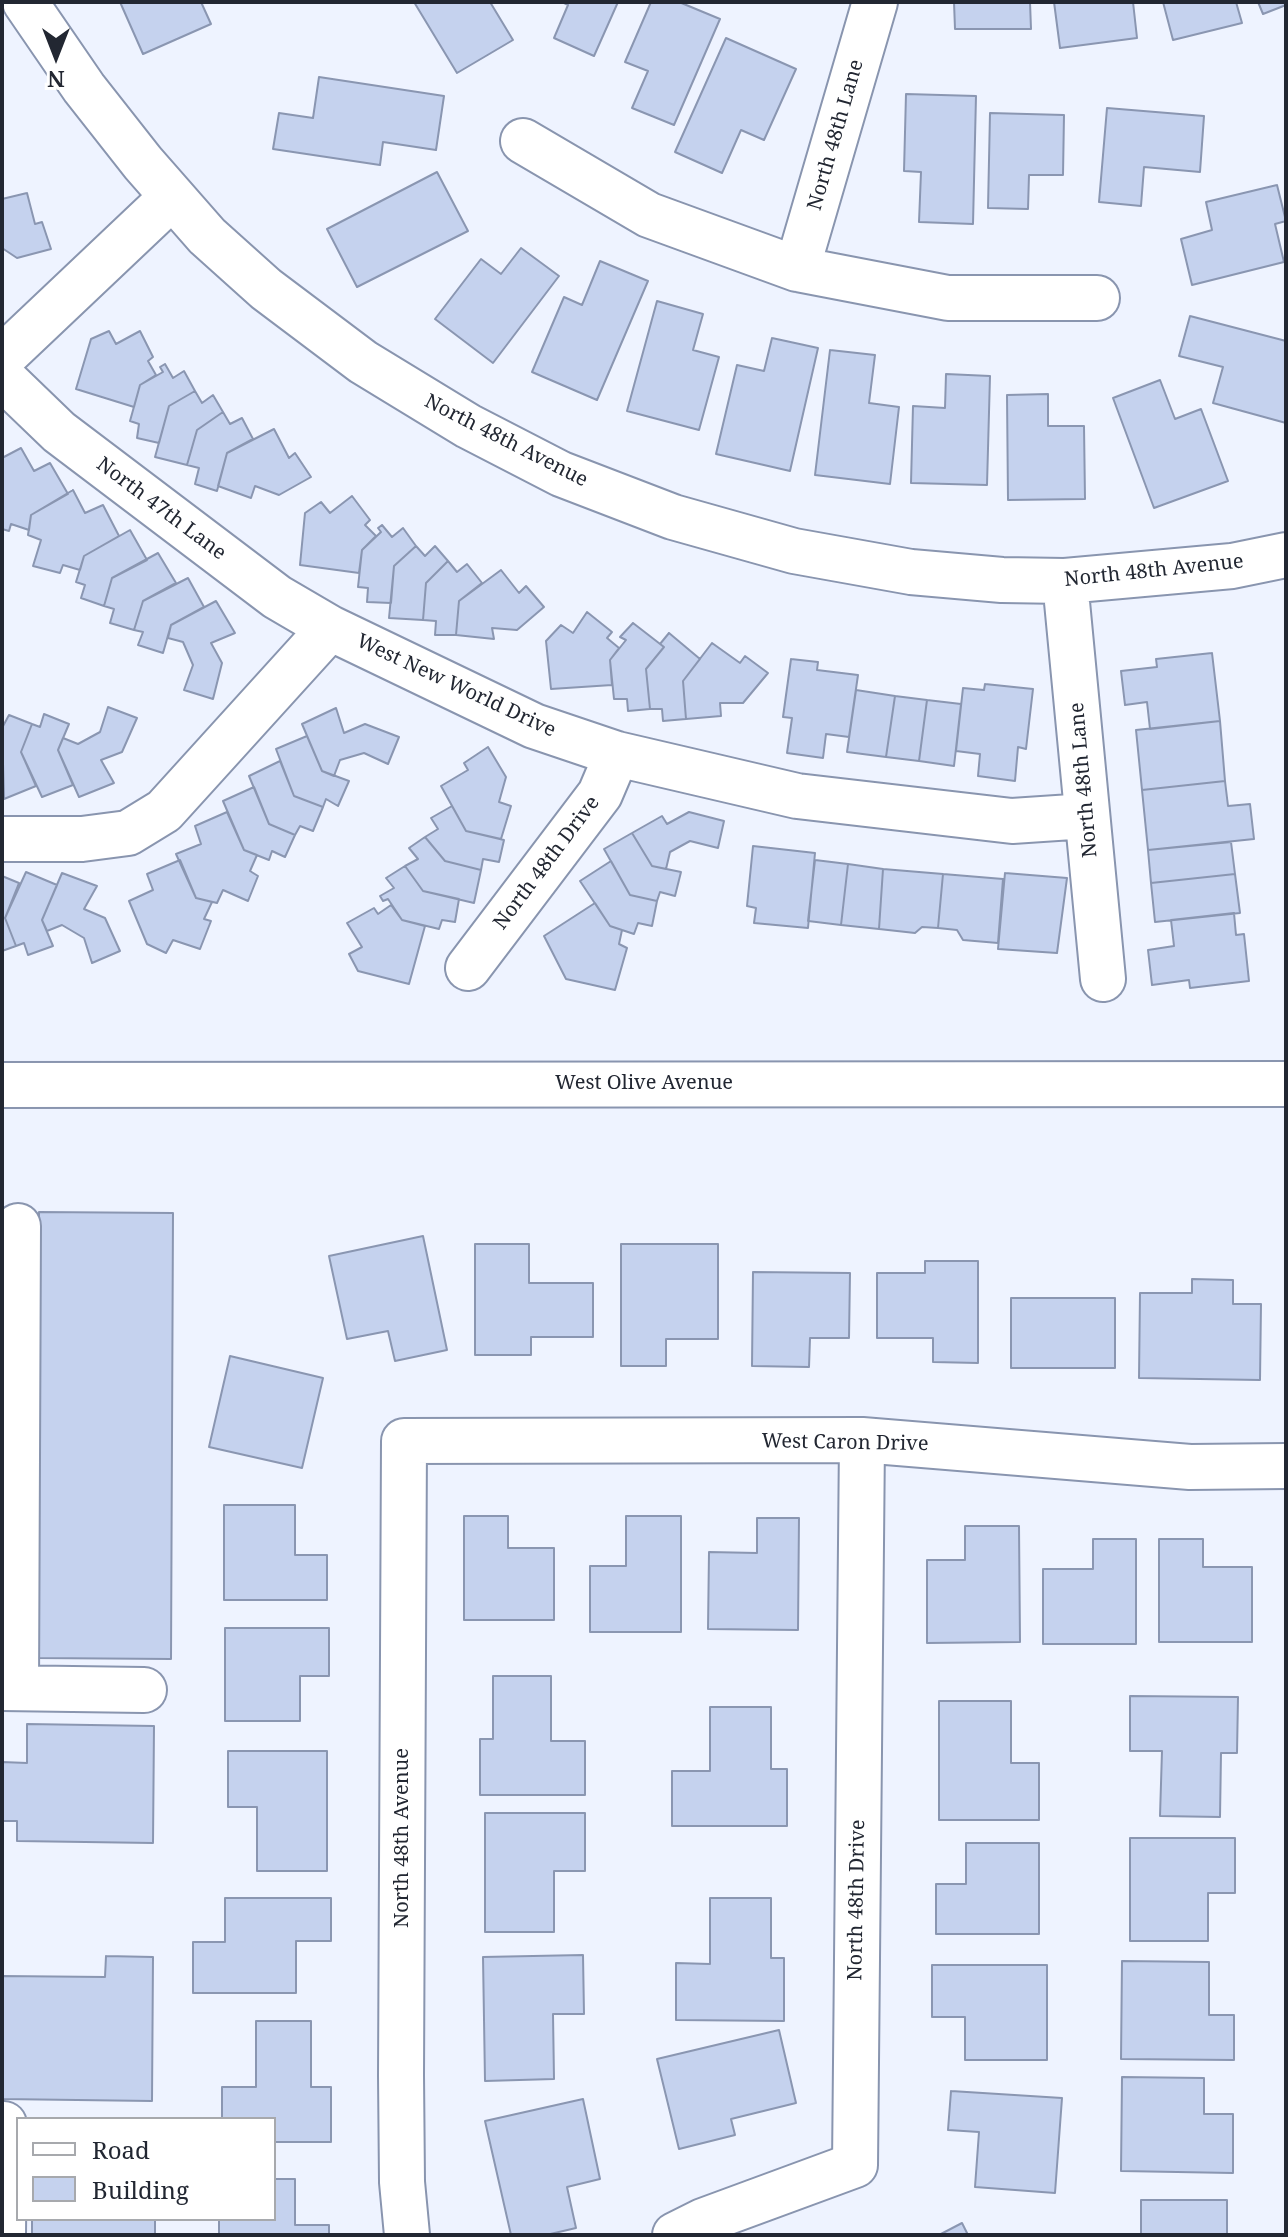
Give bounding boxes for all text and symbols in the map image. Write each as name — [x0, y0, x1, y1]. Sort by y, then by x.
north arrow — [16, 16, 96, 96]
street label: North 48th Lane — [803, 57, 869, 213]
text: N — [47, 65, 65, 95]
street label: North 48th Avenue — [420, 389, 592, 493]
street label: North 47th Lane — [92, 453, 230, 565]
street label: North 48th Avenue — [1063, 550, 1245, 592]
street label: West New World Drive — [353, 629, 559, 743]
street label: North 48th Lane — [1065, 701, 1103, 859]
street label: North 48th Drive — [489, 791, 605, 935]
street label: West Olive Avenue — [555, 1071, 733, 1095]
street label: West Caron Drive — [761, 1430, 929, 1456]
street label: North 48th Avenue — [390, 1748, 414, 1928]
street label: North 48th Drive — [844, 1819, 870, 1981]
legend — [16, 2117, 276, 2221]
text: Road — [92, 2133, 150, 2166]
text: Building — [92, 2173, 189, 2206]

